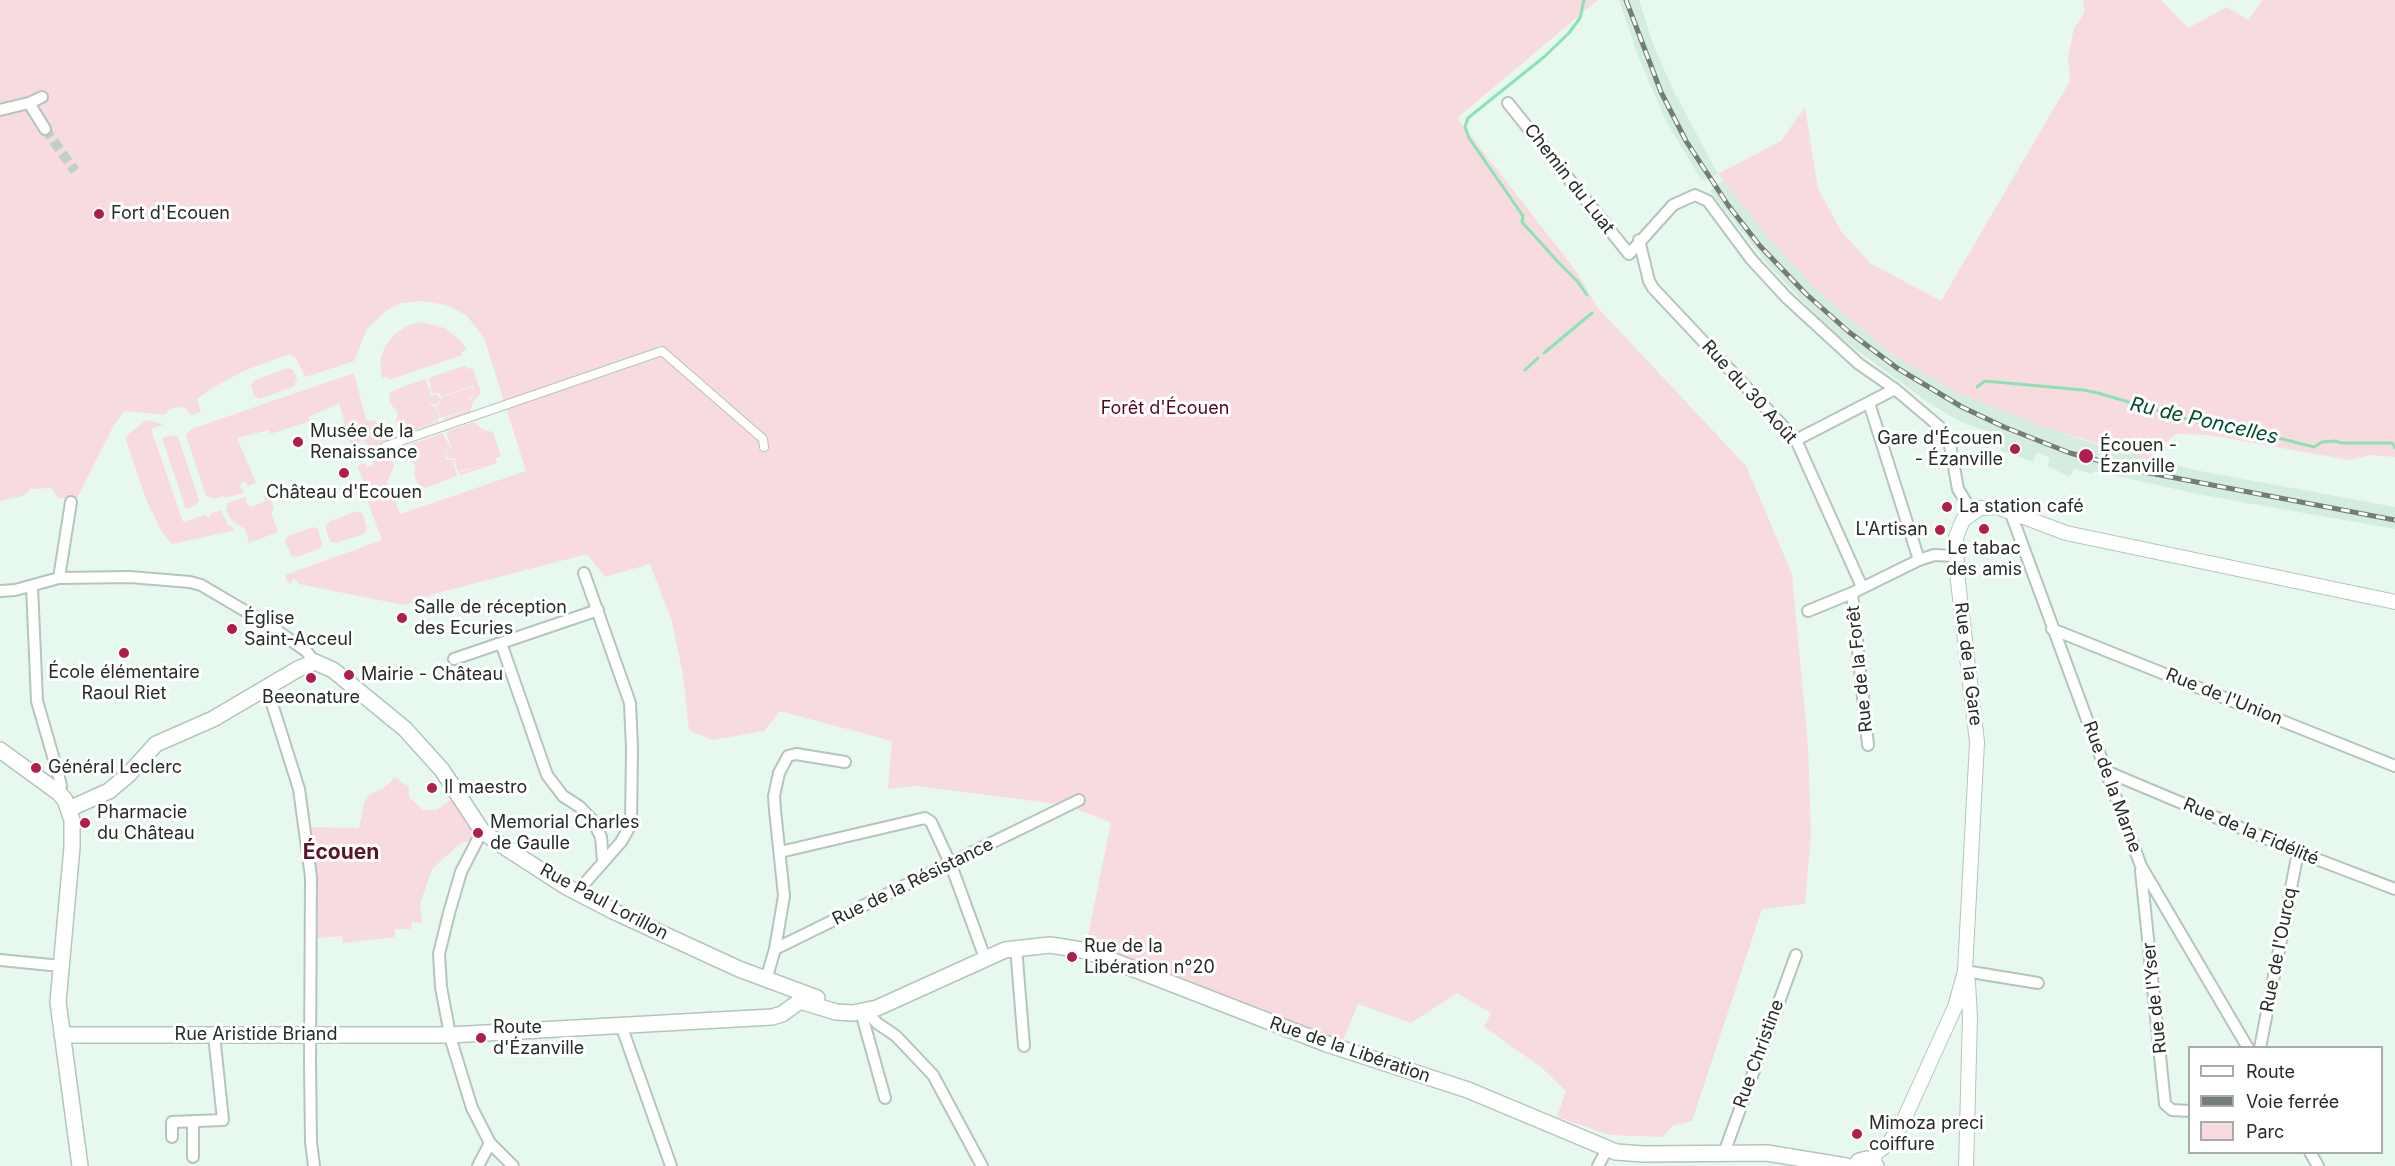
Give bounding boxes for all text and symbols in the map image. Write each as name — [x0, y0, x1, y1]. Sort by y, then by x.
street label: Chemin du Luat — [1519, 120, 1619, 238]
place label: Fort d'Ecouen — [111, 203, 230, 225]
marker: Fort d'Ecouen — [92, 207, 106, 221]
street label: Rue du 30 Août — [1697, 336, 1801, 448]
water label: Ru de Poncelles — [2128, 392, 2280, 450]
park label: Forêt d'Écouen — [1101, 398, 1229, 420]
place label: Musée de la Renaissance — [310, 421, 417, 464]
place label: Gare d'Écouen - Ézanville — [1877, 428, 2003, 470]
marker: Musée de la Renaissance — [291, 435, 305, 449]
place label: Écouen - Ézanville — [2100, 435, 2177, 478]
marker: Gare d'Écouen - Ézanville — [2008, 442, 2022, 456]
marker: Écouen - Ézanville — [2077, 447, 2095, 465]
marker: Château d'Ecouen — [337, 466, 351, 480]
place label: Château d'Ecouen — [266, 482, 422, 504]
place label: La station café — [1959, 496, 2084, 518]
marker: La station café — [1940, 500, 1954, 514]
place label: L'Artisan — [1856, 519, 1928, 541]
marker: Le tabac des amis — [1977, 522, 1991, 536]
marker: L'Artisan — [1933, 523, 1947, 537]
place label: Le tabac des amis — [1946, 538, 2022, 580]
place label: Salle de réception des Ecuries — [414, 597, 567, 640]
street label: Rue de la Gare — [1950, 601, 1986, 727]
street label: Rue de la Forêt — [1843, 604, 1877, 734]
place label: Église Saint-Acceul — [244, 608, 352, 650]
marker: Salle de réception des Ecuries — [395, 611, 409, 625]
marker: Église Saint-Acceul — [225, 622, 239, 636]
marker: École élémentaire Raoul Riet — [117, 646, 131, 660]
place label: École élémentaire Raoul Riet — [48, 662, 200, 704]
place label: Mairie - Château — [361, 664, 503, 686]
street label: Rue de l'Union — [2162, 664, 2286, 730]
marker: Mairie - Château — [342, 668, 356, 682]
marker: Beeonature — [304, 671, 318, 685]
place label: Beeonature — [262, 687, 360, 709]
street label: Rue de la Marne — [2078, 718, 2146, 856]
place label: Général Leclerc — [48, 757, 182, 779]
marker: Général Leclerc — [29, 761, 43, 775]
place label: Il maestro — [444, 777, 527, 799]
marker: Il maestro — [425, 781, 439, 795]
street label: Rue de la Fidélité — [2180, 794, 2322, 870]
place label: Pharmacie du Château — [97, 802, 195, 844]
place label: Memorial Charles de Gaulle — [490, 812, 640, 854]
marker: Pharmacie du Château — [78, 816, 92, 830]
marker: Memorial Charles de Gaulle — [471, 826, 485, 840]
street label: Rue de la Résistance — [829, 834, 997, 930]
district label: Écouen — [303, 840, 379, 866]
street label: Rue Paul Lorillon — [536, 859, 672, 945]
street label: Rue de l'Ourcq — [2256, 886, 2302, 1014]
place label: Rue de la Libération n°20 — [1084, 936, 1215, 978]
street label: Rue de l'Yser — [2138, 941, 2172, 1055]
marker: Rue de la Libération n°20 — [1065, 950, 1079, 964]
street label: Rue Christine — [1729, 997, 1789, 1111]
street label: Rue de la Libération — [1267, 1012, 1433, 1088]
place label: Route d'Ézanville — [493, 1017, 584, 1060]
street label: Rue Aristide Briand — [175, 1024, 337, 1046]
marker: Route d'Ézanville — [474, 1031, 488, 1045]
legend — [2188, 1046, 2383, 1154]
text: Route — [2246, 1061, 2295, 1082]
text: Voie ferrée — [2246, 1091, 2339, 1112]
place label: Mimoza preci coiffure — [1869, 1113, 1984, 1156]
text: Parc — [2246, 1121, 2284, 1142]
marker: Mimoza preci coiffure — [1850, 1127, 1864, 1141]

